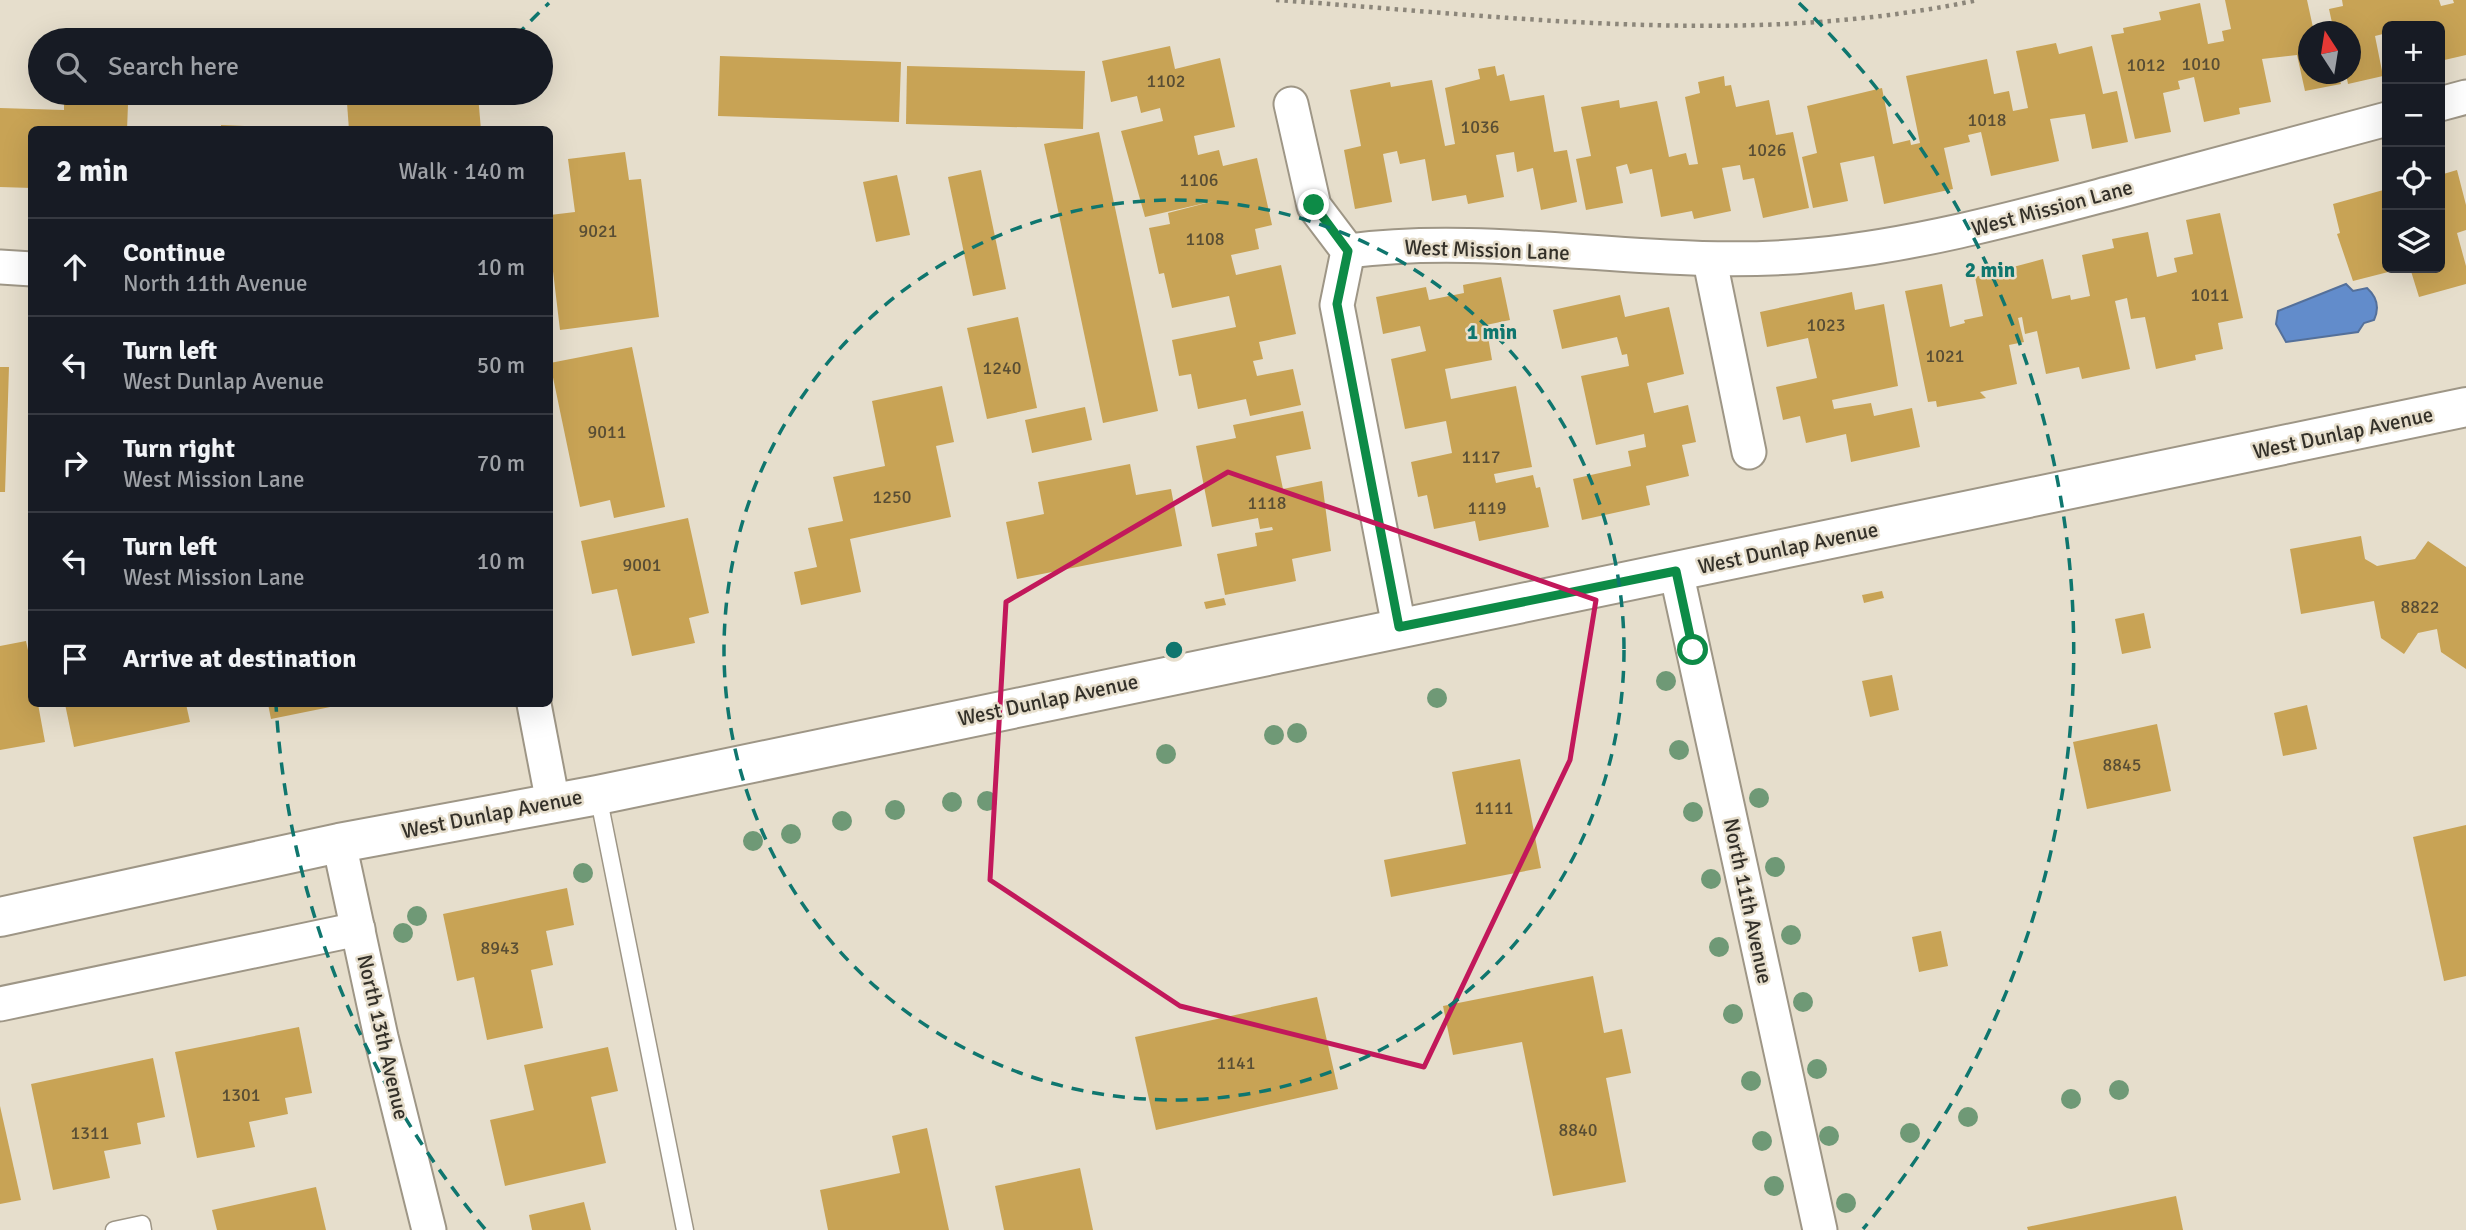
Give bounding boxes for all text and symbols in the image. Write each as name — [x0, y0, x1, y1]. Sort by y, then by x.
north arrow — [2298, 21, 2361, 84]
map controls — [2382, 21, 2445, 273]
button: + — [2382, 21, 2445, 84]
search box — [28, 28, 553, 105]
icon: search — [52, 48, 90, 86]
text: Search here — [108, 51, 239, 83]
house number: 1010 — [2182, 53, 2220, 75]
house number: 1012 — [2127, 54, 2165, 76]
house number: 1102 — [1147, 70, 1185, 92]
button: − — [2382, 84, 2445, 147]
house number: 1018 — [1968, 109, 2006, 131]
house number: 1036 — [1461, 116, 1499, 138]
house number: 1026 — [1748, 139, 1786, 161]
button: locate — [2382, 147, 2445, 210]
text: 2 min — [56, 153, 128, 190]
text: Walk · 140 m — [399, 157, 525, 186]
house number: 1106 — [1180, 169, 1218, 191]
street label: West Mission Lane — [1969, 174, 2135, 242]
route end — [1298, 189, 1329, 220]
button: layers — [2382, 210, 2445, 273]
house number: 9021 — [579, 220, 617, 242]
house number: 1108 — [1186, 228, 1224, 250]
street label: West Mission Lane — [1404, 234, 1570, 266]
text: Continue — [123, 237, 225, 269]
icon: ahead — [56, 248, 94, 286]
text: 10 m — [477, 253, 525, 282]
text: 2 min — [1965, 257, 2015, 283]
text: North 11th Avenue — [123, 269, 308, 298]
house number: 1011 — [2191, 284, 2229, 306]
house number: 1023 — [1807, 314, 1845, 336]
text: 1 min — [1467, 319, 1517, 345]
text: Turn left — [123, 335, 217, 367]
house number: 1021 — [1926, 345, 1964, 367]
icon: left — [56, 346, 94, 384]
text: 50 m — [477, 351, 525, 380]
house number: 1240 — [983, 357, 1021, 379]
text: West Dunlap Avenue — [123, 367, 324, 396]
street label: West Dunlap Avenue — [2251, 401, 2435, 465]
house number: 9011 — [588, 421, 626, 443]
text: Turn right — [123, 433, 235, 465]
icon: right — [56, 444, 94, 482]
house number: 1117 — [1462, 446, 1500, 468]
text: 70 m — [477, 449, 525, 478]
text: West Mission Lane — [123, 465, 305, 494]
house number: 1250 — [873, 486, 911, 508]
house number: 1118 — [1248, 492, 1286, 514]
house number: 1119 — [1468, 497, 1506, 519]
street label: West Dunlap Avenue — [1696, 516, 1880, 580]
text: Turn left — [123, 531, 217, 563]
icon: left — [56, 542, 94, 580]
text: 10 m — [477, 547, 525, 576]
house number: 9001 — [623, 554, 661, 576]
text: West Mission Lane — [123, 563, 305, 592]
house number: 8822 — [2401, 596, 2439, 618]
route start — [1677, 634, 1708, 665]
centre of rings — [1162, 638, 1186, 662]
icon: arrive — [56, 640, 94, 678]
text: Arrive at destination — [123, 643, 356, 675]
street label: West Dunlap Avenue — [956, 668, 1140, 732]
house number: 8845 — [2103, 754, 2141, 776]
street label: West Dunlap Avenue — [399, 784, 585, 844]
house number: 1111 — [1475, 797, 1513, 819]
street label: North 11th Avenue — [1718, 816, 1778, 986]
house number: 8943 — [481, 937, 519, 959]
street label: North 13th Avenue — [351, 952, 415, 1122]
house number: 1141 — [1217, 1052, 1255, 1074]
house number: 1301 — [222, 1084, 260, 1106]
house number: 8840 — [1559, 1119, 1597, 1141]
house number: 1311 — [71, 1122, 109, 1144]

